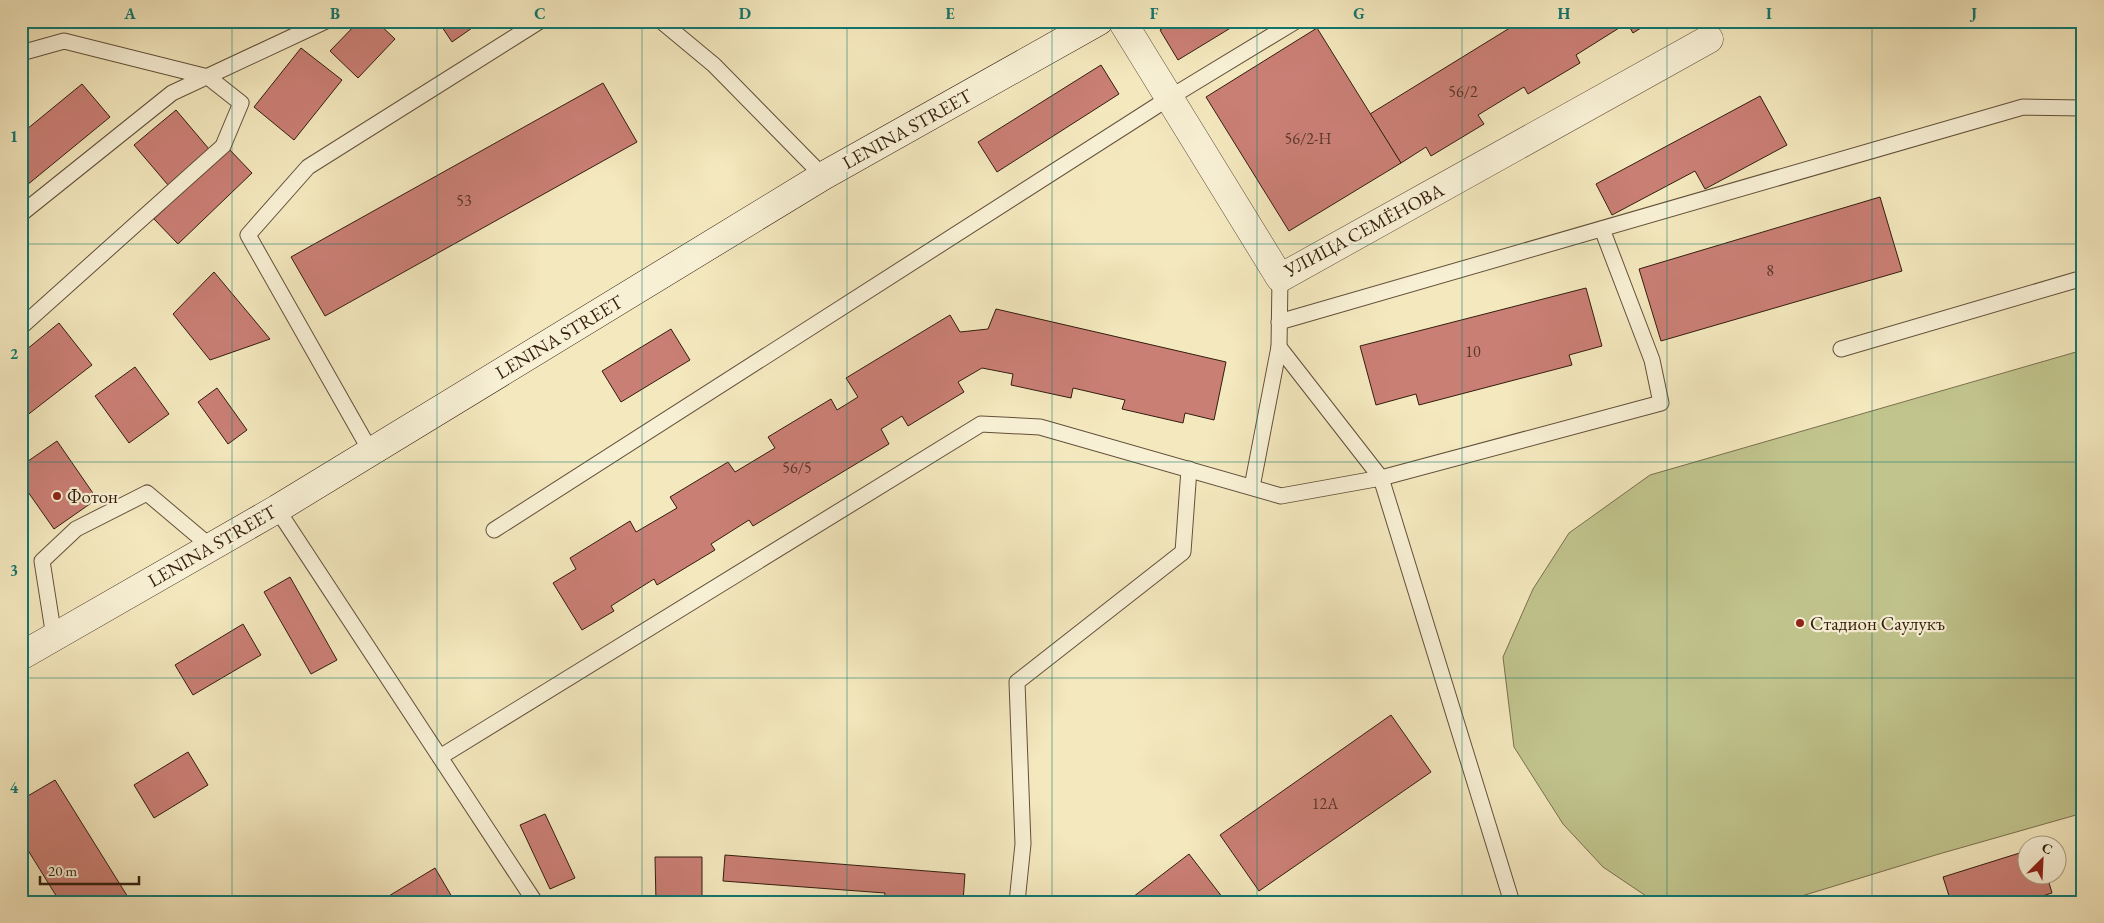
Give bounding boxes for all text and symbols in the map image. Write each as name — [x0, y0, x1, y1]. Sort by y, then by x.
text: A — [123, 3, 136, 24]
text: B — [330, 3, 340, 24]
text: C — [534, 3, 546, 24]
text: D — [739, 3, 751, 24]
text: E — [945, 3, 955, 24]
text: F — [1150, 3, 1159, 24]
text: G — [1353, 3, 1365, 24]
text: H — [1558, 3, 1571, 24]
text: I — [1766, 3, 1772, 24]
text: J — [1969, 3, 1977, 24]
house number: 56/2 — [1448, 81, 1478, 102]
street label: LENINA STREET — [838, 83, 977, 175]
text: 1 — [10, 126, 18, 147]
house number: 56/2-Н — [1285, 128, 1331, 149]
street label: УЛИЦА СЕМЁНОВА — [1279, 177, 1449, 283]
house number: 53 — [456, 190, 472, 211]
house number: 8 — [1766, 260, 1774, 281]
street label: LENINA STREET — [491, 289, 628, 385]
house number: 10 — [1465, 341, 1481, 362]
text: 2 — [10, 343, 19, 364]
house number: 56/5 — [782, 457, 812, 478]
place label: Фотон — [67, 484, 118, 509]
marker: Фотон — [51, 490, 63, 502]
street label: LENINA STREET — [143, 499, 281, 593]
text: 3 — [10, 560, 18, 581]
place label: Стадион Саулукъ — [1810, 611, 1945, 636]
marker: Стадион Саулукъ — [1794, 617, 1806, 629]
text: 4 — [10, 777, 19, 798]
house number: 12А — [1312, 793, 1339, 814]
north arrow — [2016, 836, 2066, 886]
text: С — [2039, 838, 2056, 858]
scale bar — [40, 853, 139, 885]
text: 20 m — [48, 861, 77, 880]

